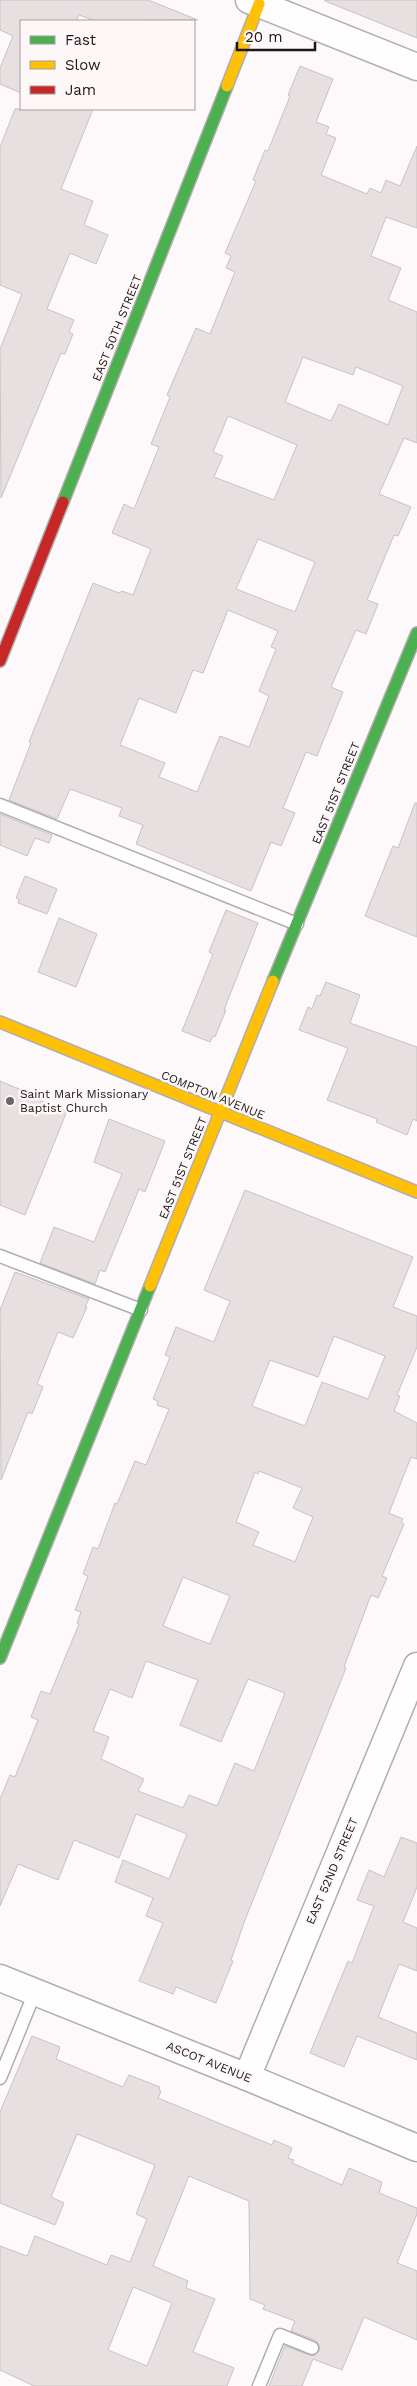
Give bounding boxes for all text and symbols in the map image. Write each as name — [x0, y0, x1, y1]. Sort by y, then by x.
legend — [20, 20, 195, 110]
scale bar — [237, 20, 314, 52]
text: 20 m — [245, 28, 283, 46]
text: Fast — [65, 31, 97, 49]
text: Slow — [65, 56, 101, 74]
text: Jam — [65, 81, 96, 99]
street label: EAST 50TH STREET — [89, 273, 145, 383]
street label: EAST 51ST STREET — [309, 740, 363, 846]
street label: COMPTON AVENUE — [159, 1068, 267, 1122]
place label: Saint Mark Missionary Baptist Church — [20, 1087, 149, 1115]
marker: Saint Mark Missionary Baptist Church — [4, 1095, 16, 1107]
street label: EAST 51ST STREET — [156, 1115, 210, 1221]
street label: EAST 52ND STREET — [303, 1816, 361, 1926]
street label: ASCOT AVENUE — [164, 2039, 254, 2086]

